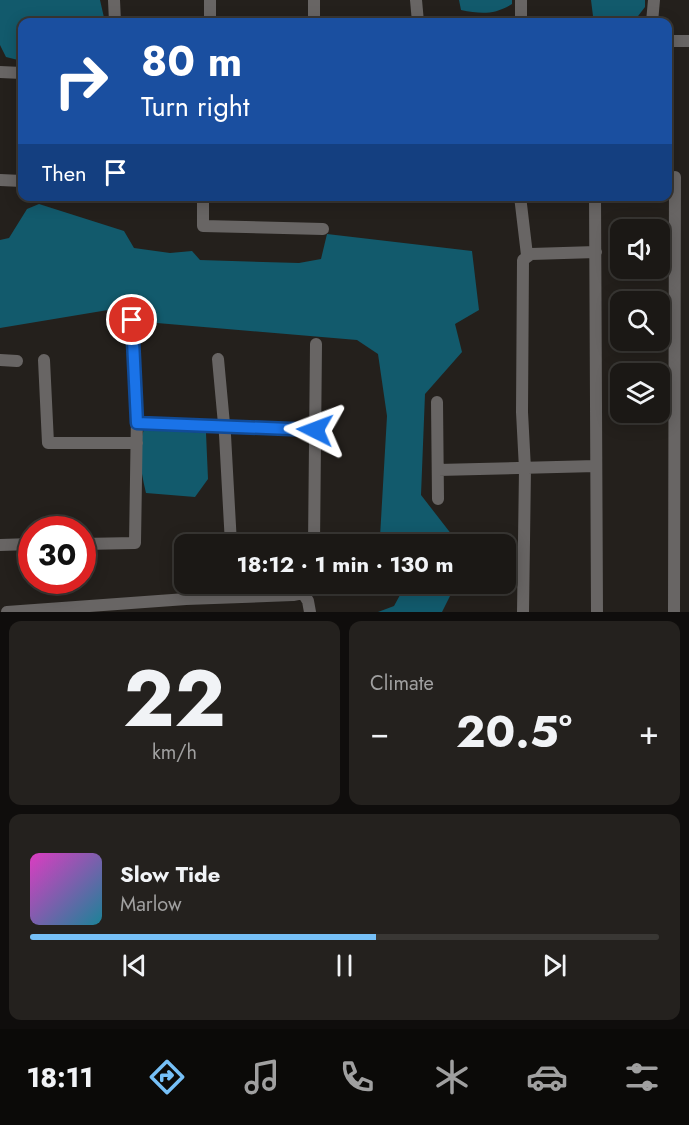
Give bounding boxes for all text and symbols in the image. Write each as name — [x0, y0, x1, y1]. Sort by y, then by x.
text: 80 m — [141, 31, 242, 92]
icon: right — [42, 42, 120, 120]
text: Turn right — [141, 87, 249, 126]
icon: arrive — [99, 156, 132, 189]
text: Then — [42, 157, 87, 189]
map controls — [610, 219, 670, 423]
button: sound — [610, 219, 670, 279]
button: search — [610, 291, 670, 351]
pin — [106, 294, 157, 345]
icon: arrive — [115, 303, 148, 336]
button: layers — [610, 363, 670, 423]
position arrow — [283, 398, 347, 462]
speed limit sign: 30 — [18, 516, 96, 594]
text: 18:12 · 1 min · 130 m — [237, 548, 453, 580]
text: 22 — [123, 643, 226, 755]
text: Climate — [370, 669, 434, 698]
text: 20.5° — [456, 699, 572, 764]
text: − — [370, 709, 389, 756]
text: + — [639, 709, 659, 756]
text: km/h — [152, 738, 197, 767]
text: Slow Tide — [120, 858, 220, 890]
text: Marlow — [120, 890, 182, 919]
icon: previous — [118, 949, 151, 982]
icon: pause — [328, 949, 361, 982]
icon: next — [538, 949, 571, 982]
icon: directions — [146, 1056, 188, 1098]
icon: music — [241, 1056, 283, 1098]
icon: phone — [336, 1056, 378, 1098]
icon: climate — [431, 1056, 473, 1098]
icon: car — [526, 1056, 568, 1098]
icon: filters — [621, 1056, 663, 1098]
text: 18:11 — [26, 1058, 93, 1097]

